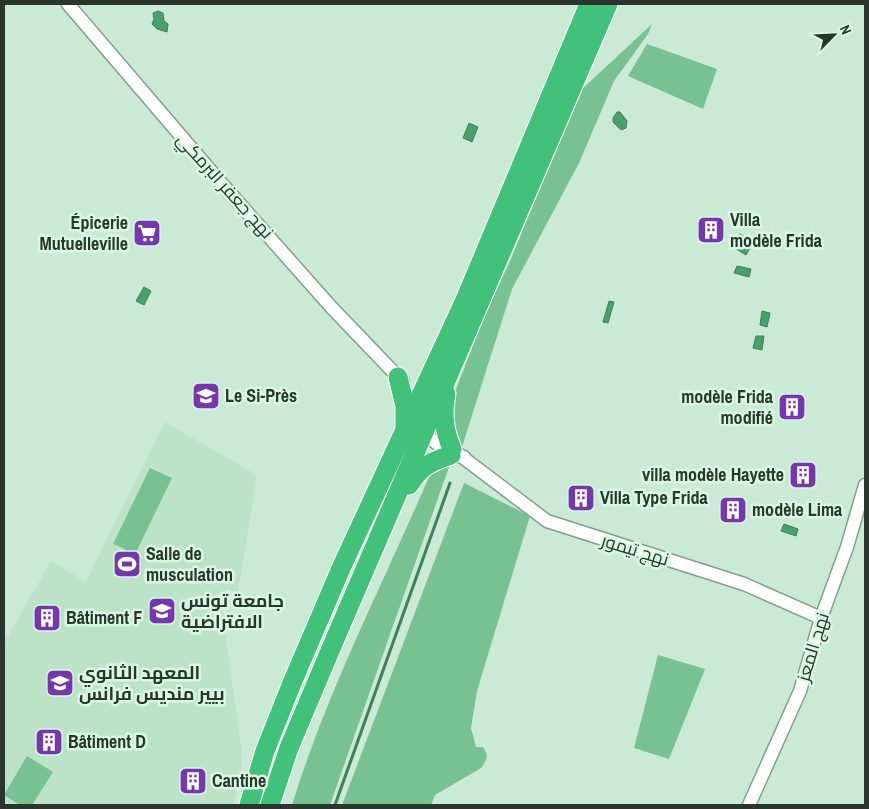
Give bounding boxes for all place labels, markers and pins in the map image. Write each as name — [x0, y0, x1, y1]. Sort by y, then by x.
place label: Villa modèle Frida — [730, 207, 823, 253]
place label: Épicerie Mutuelleville — [39, 210, 128, 256]
building icon: Villa modèle Frida — [696, 215, 726, 245]
supermarket icon: Épicerie Mutuelleville — [132, 218, 162, 248]
school or university icon: Le Si-Près — [191, 381, 221, 411]
place label: Le Si-Près — [225, 383, 297, 408]
place label: modèle Frida modifié — [681, 384, 774, 430]
building icon: modèle Frida modifié — [777, 392, 807, 422]
building icon: villa modèle Hayette — [788, 460, 818, 490]
place label: villa modèle Hayette — [642, 462, 784, 487]
building icon: Villa Type Frida — [566, 483, 596, 513]
place label: Villa Type Frida — [600, 485, 709, 510]
building icon: modèle Lima — [718, 495, 748, 525]
place label: modèle Lima — [752, 497, 843, 522]
place label: Salle de musculation — [146, 541, 233, 587]
sports icon: Salle de musculation — [112, 549, 142, 579]
place label: جامعة تونس الافتراضية — [181, 588, 284, 634]
school or university icon: جامعة تونس الافتراضية — [147, 596, 177, 626]
building icon: Bâtiment F — [32, 603, 62, 633]
place label: Bâtiment F — [66, 605, 142, 630]
place label: المعهد الثانوي بيير منديس فرانس — [79, 660, 225, 706]
school or university icon: المعهد الثانوي بيير منديس فرانس — [45, 668, 75, 698]
building icon: Bâtiment D — [34, 727, 64, 757]
place label: Bâtiment D — [68, 729, 146, 754]
building icon: Cantine — [178, 766, 208, 796]
place label: Cantine — [212, 768, 266, 793]

